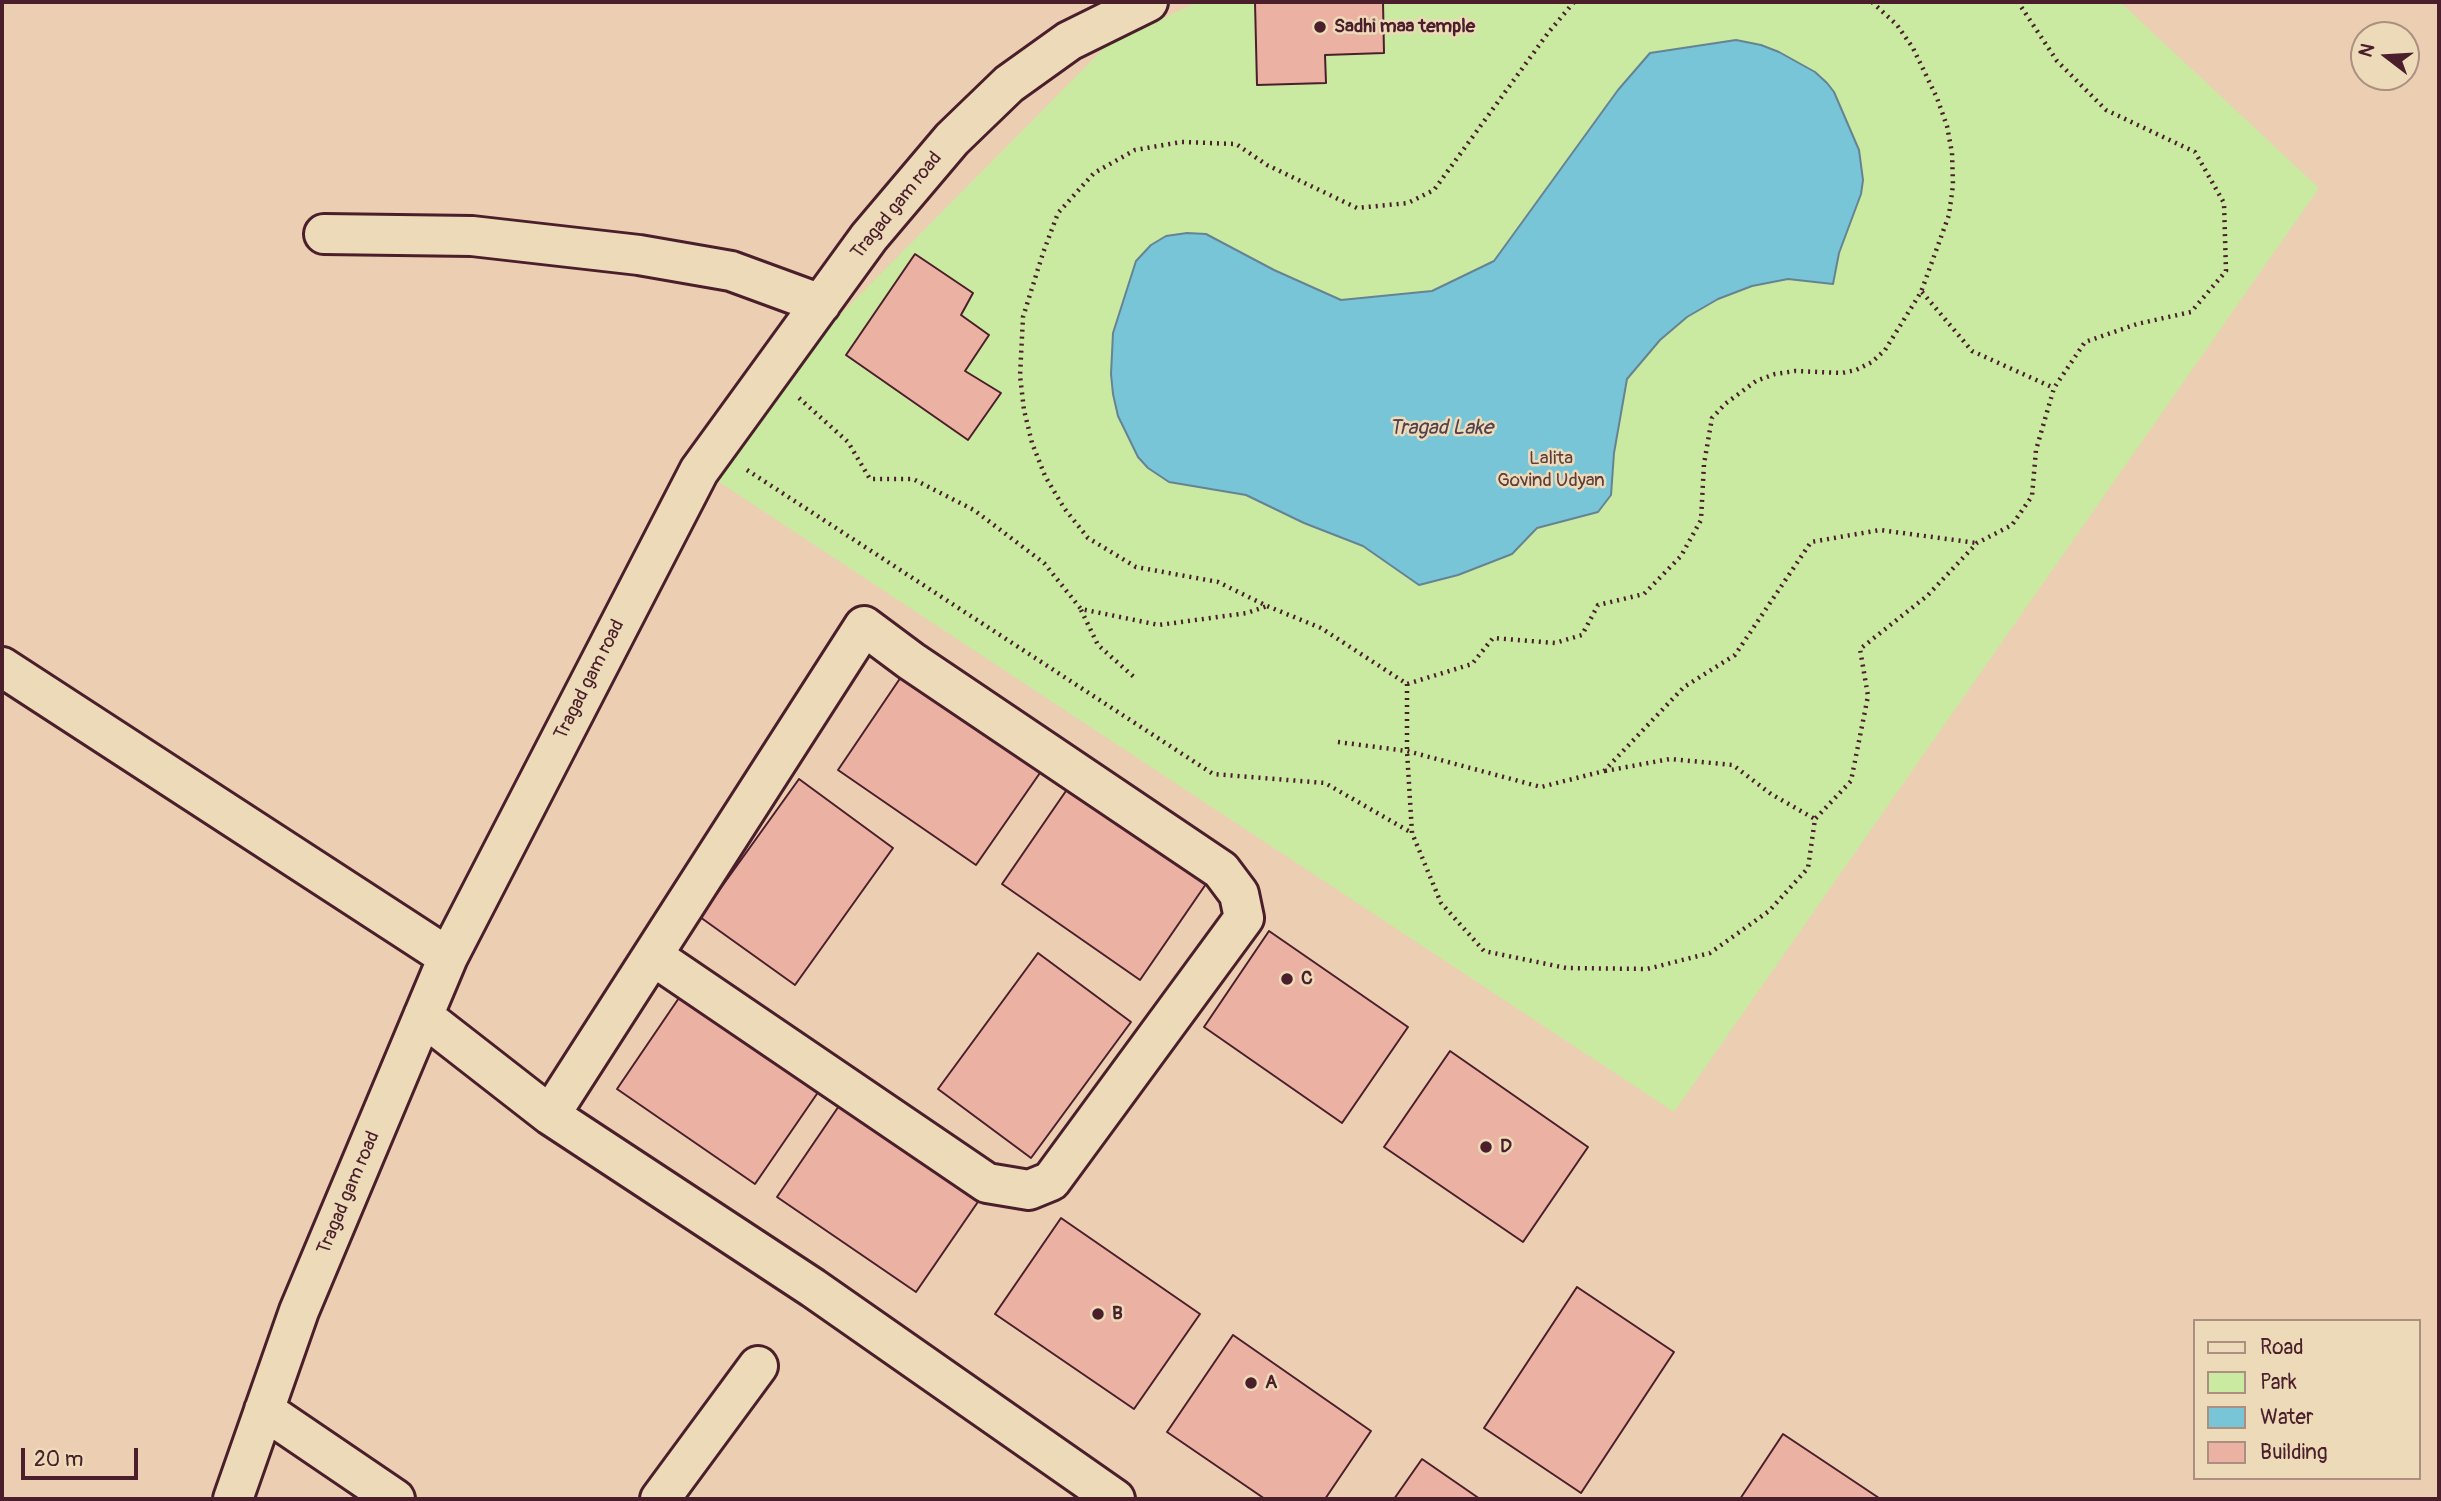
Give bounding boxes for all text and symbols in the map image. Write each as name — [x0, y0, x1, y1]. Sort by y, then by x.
place label: Sadhi maa temple — [1334, 16, 1475, 38]
marker: Sadhi maa temple — [1312, 19, 1328, 35]
north arrow — [2350, 21, 2420, 91]
text: N — [2353, 41, 2380, 60]
street label: Tragad gam road — [847, 148, 947, 264]
water label: Tragad Lake — [1389, 416, 1493, 442]
park label: Lalita Govind Udyan — [1497, 448, 1605, 492]
street label: Tragad gam road — [550, 616, 630, 744]
place label: C — [1301, 968, 1313, 990]
marker: C — [1279, 971, 1295, 987]
street label: Tragad gam road — [313, 1128, 385, 1258]
place label: D — [1500, 1136, 1512, 1158]
marker: D — [1478, 1139, 1494, 1155]
place label: B — [1112, 1303, 1123, 1325]
marker: B — [1090, 1306, 1106, 1322]
legend — [2192, 1319, 2420, 1480]
text: Road — [2260, 1334, 2304, 1361]
text: Park — [2260, 1369, 2297, 1396]
place label: A — [1265, 1372, 1277, 1394]
marker: A — [1243, 1375, 1259, 1391]
text: Water — [2260, 1404, 2313, 1431]
scale bar — [24, 1434, 142, 1478]
text: Building — [2260, 1439, 2327, 1466]
text: 20 m — [34, 1446, 83, 1473]

